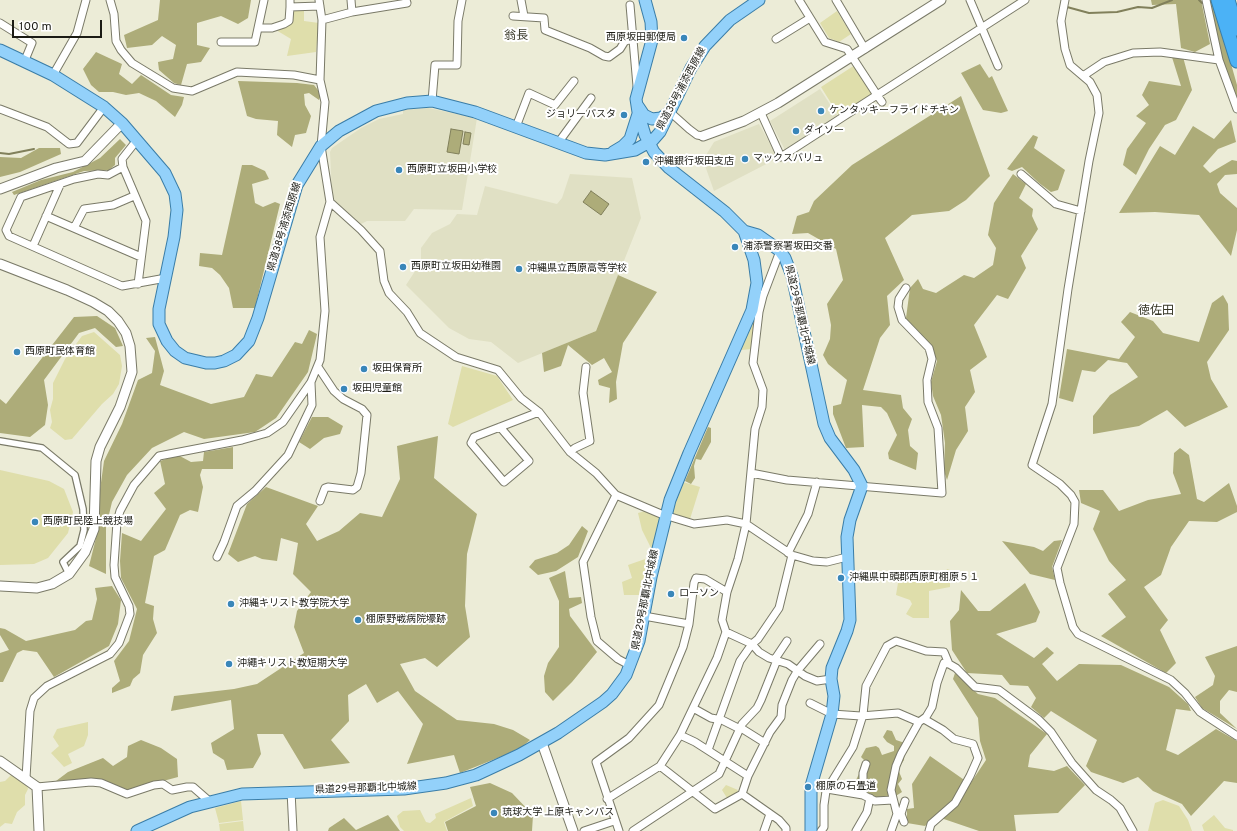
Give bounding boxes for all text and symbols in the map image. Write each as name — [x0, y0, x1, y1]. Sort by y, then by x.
scale bar — [14, 12, 104, 38]
text: 100 m — [19, 19, 52, 35]
district label: 翁長 — [504, 30, 528, 44]
place label: 西原坂田郵便局 — [606, 32, 676, 44]
marker: 西原坂田郵便局 — [679, 33, 689, 43]
street label: 県道38号浦添西原線 — [655, 46, 709, 132]
place label: ケンタッキーフライドチキン — [829, 105, 959, 117]
marker: ケンタッキーフライドチキン — [816, 106, 826, 116]
place label: ジョリーパスタ — [546, 109, 616, 121]
marker: ジョリーパスタ — [619, 110, 629, 120]
place label: ダイソー — [804, 125, 844, 137]
marker: ダイソー — [791, 126, 801, 136]
place label: マックスバリュ — [753, 153, 823, 165]
marker: マックスバリュ — [740, 154, 750, 164]
place label: 沖縄銀行坂田支店 — [654, 156, 734, 168]
marker: 沖縄銀行坂田支店 — [641, 157, 651, 167]
place label: 西原町立坂田小学校 — [407, 164, 497, 176]
marker: 西原町立坂田小学校 — [394, 165, 404, 175]
street label: 県道38号浦添西原線 — [266, 181, 304, 273]
place label: 浦添警察署坂田交番 — [743, 241, 833, 253]
marker: 浦添警察署坂田交番 — [730, 242, 740, 252]
place label: 西原町立坂田幼稚園 — [411, 261, 501, 273]
marker: 西原町立坂田幼稚園 — [398, 262, 408, 272]
place label: 沖縄県立西原高等学校 — [527, 263, 627, 275]
marker: 沖縄県立西原高等学校 — [514, 264, 524, 274]
street label: 県道29号那覇北中城線 — [782, 264, 816, 366]
district label: 徳佐田 — [1138, 305, 1174, 319]
place label: 西原町民体育館 — [25, 346, 95, 358]
marker: 西原町民体育館 — [12, 347, 22, 357]
place label: 坂田保育所 — [372, 363, 422, 375]
marker: 坂田保育所 — [359, 364, 369, 374]
place label: 坂田児童館 — [352, 383, 402, 395]
marker: 坂田児童館 — [339, 384, 349, 394]
place label: 西原町民陸上競技場 — [43, 516, 133, 528]
marker: 西原町民陸上競技場 — [30, 517, 40, 527]
street label: 県道29号那覇北中城線 — [630, 549, 662, 651]
place label: 沖縄県中頭郡西原町棚原５１ — [849, 572, 979, 584]
marker: 沖縄県中頭郡西原町棚原５１ — [836, 573, 846, 583]
place label: ローソン — [679, 588, 719, 600]
marker: ローソン — [666, 589, 676, 599]
place label: 沖縄キリスト教学院大学 — [239, 598, 349, 610]
marker: 沖縄キリスト教学院大学 — [226, 599, 236, 609]
place label: 棚原野戦病院壕跡 — [366, 614, 446, 626]
marker: 棚原野戦病院壕跡 — [353, 615, 363, 625]
place label: 沖繩キリスト教短期大学 — [237, 658, 347, 670]
marker: 沖繩キリスト教短期大学 — [224, 659, 234, 669]
street label: 県道29号那覇北中城線 — [315, 781, 417, 797]
place label: 棚原の石畳道 — [816, 781, 876, 793]
marker: 棚原の石畳道 — [803, 782, 813, 792]
place label: 琉球大学 上原キャンパス — [502, 807, 614, 819]
marker: 琉球大学 上原キャンパス — [489, 808, 499, 818]

